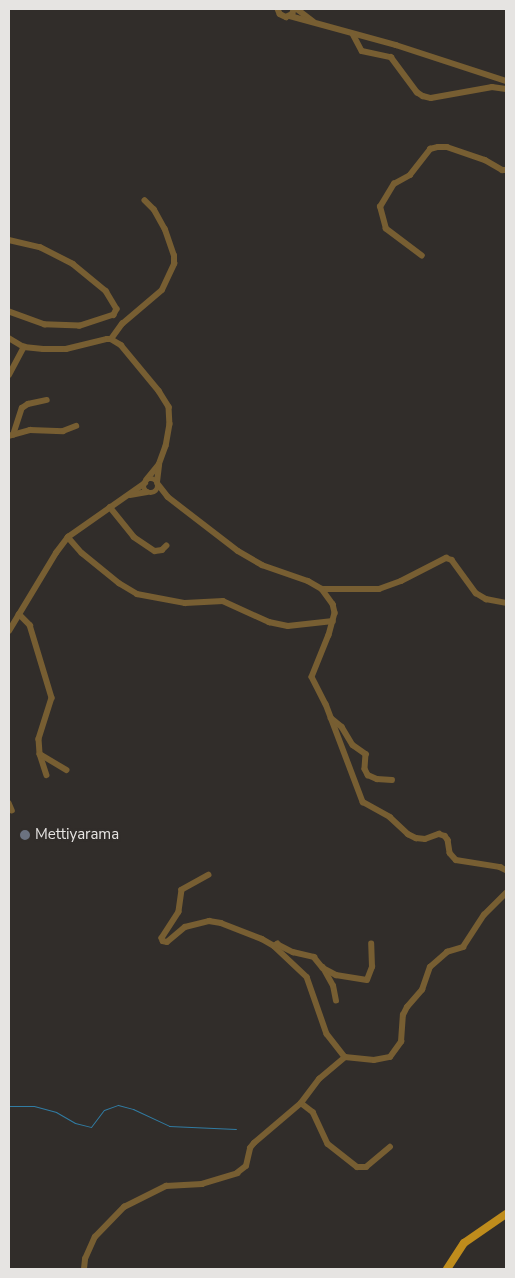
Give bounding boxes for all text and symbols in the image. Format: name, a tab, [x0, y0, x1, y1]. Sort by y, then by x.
place label: Mettiyarama	[35, 826, 119, 844]
marker: Mettiyarama	[19, 829, 31, 841]

